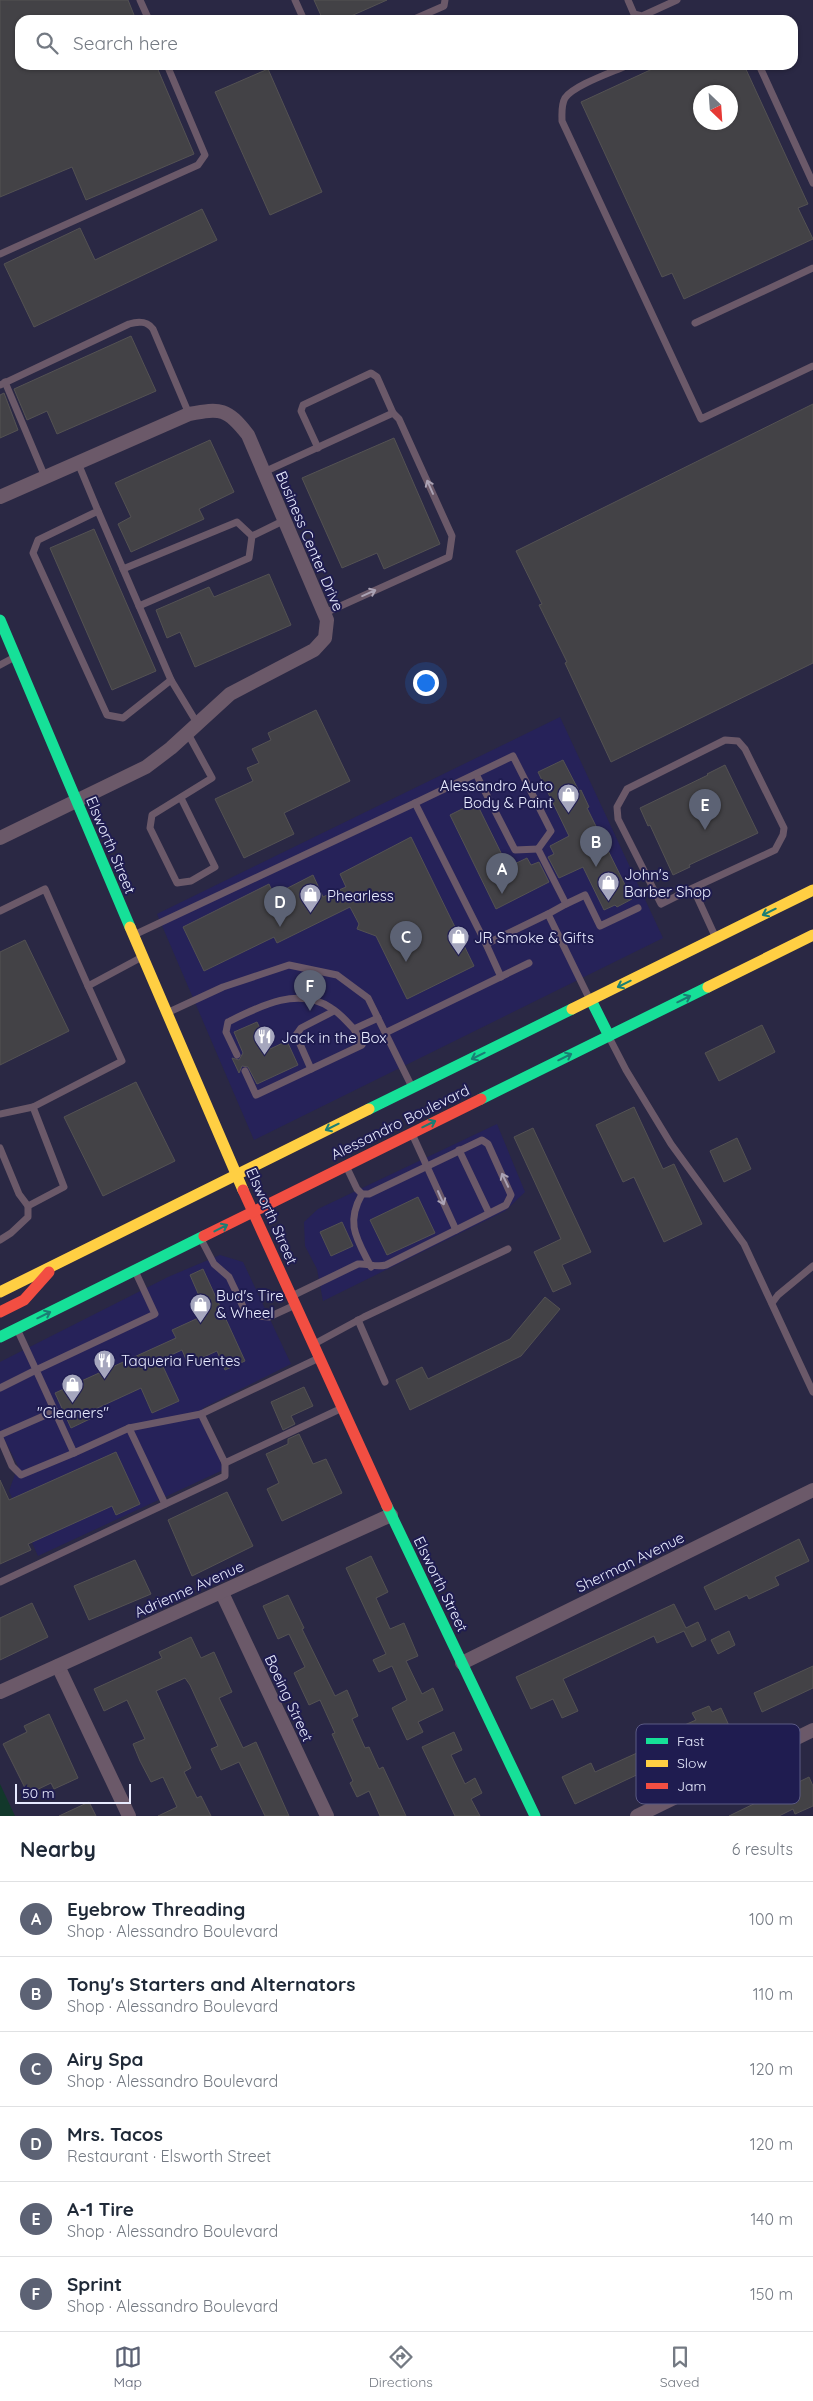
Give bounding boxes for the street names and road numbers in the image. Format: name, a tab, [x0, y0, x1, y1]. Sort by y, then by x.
street label: Business Center Drive	[272, 468, 348, 614]
street label: Elsworth Street	[82, 794, 140, 896]
street label: Alessandro Boulevard	[328, 1080, 472, 1164]
street label: Elsworth Street	[242, 1165, 302, 1267]
street label: Sherman Avenue	[573, 1528, 687, 1596]
street label: Elsworth Street	[410, 1533, 472, 1635]
street label: Adrienne Avenue	[131, 1556, 247, 1622]
street label: Boeing Street	[261, 1652, 317, 1744]

